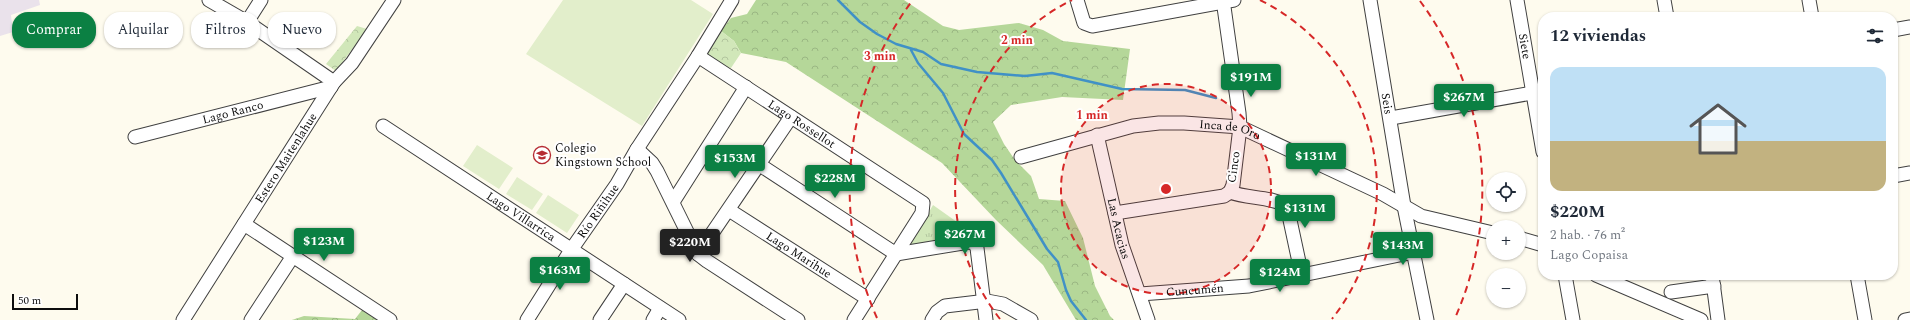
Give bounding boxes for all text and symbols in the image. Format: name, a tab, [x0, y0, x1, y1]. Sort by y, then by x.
chip: Comprar	[12, 12, 96, 48]
chip: Alquilar	[104, 12, 183, 48]
chip: Filtros	[191, 12, 260, 48]
chip: Nuevo	[268, 12, 336, 48]
text: 12 viviendas	[1550, 23, 1646, 49]
icon: filters	[1864, 25, 1886, 47]
text: 2 min	[1001, 31, 1034, 50]
street label: Siete	[1513, 32, 1537, 61]
text: 3 min	[864, 47, 897, 66]
pin: $191M	[1223, 64, 1279, 98]
text: $191M	[1230, 67, 1272, 87]
pin: $267M	[1436, 84, 1492, 118]
text: $267M	[1443, 87, 1485, 107]
street label: Seis	[1376, 91, 1398, 116]
icon: home	[1682, 93, 1754, 165]
street label: Lago Ranco	[200, 95, 265, 129]
street label: Lago Rossellot	[764, 95, 840, 153]
text: 1 min	[1076, 106, 1109, 125]
street label: Estero Maitenlahue	[250, 109, 322, 207]
street label: Inca de Oro	[1199, 115, 1264, 145]
place label: Colegio Kingstown School	[555, 139, 651, 172]
pin: $131M	[1288, 143, 1344, 177]
school or university icon: Colegio Kingstown School	[532, 145, 552, 165]
pin: $153M	[707, 145, 763, 179]
text: $131M	[1295, 146, 1337, 166]
text: $153M	[714, 148, 756, 168]
street label: Cinco	[1222, 150, 1246, 184]
pin: $228M	[807, 165, 863, 199]
text: $228M	[814, 168, 856, 188]
map controls	[1486, 172, 1526, 308]
button: locate	[1486, 172, 1526, 212]
street label: Río Riñihue	[572, 180, 624, 243]
centre of rings	[1159, 182, 1173, 196]
street label: Lago Villarrica	[482, 187, 560, 246]
pin: $131M	[1277, 195, 1333, 229]
street label: Las Acacias	[1102, 196, 1136, 262]
text: $131M	[1284, 198, 1326, 218]
text: $220M	[1550, 199, 1605, 225]
button: +	[1486, 220, 1526, 260]
pin: $267M	[937, 221, 993, 255]
text: $267M	[944, 224, 986, 244]
text: 2 hab. · 76 m²	[1550, 225, 1625, 245]
street label: Lago Marihue	[762, 227, 836, 283]
pin: $123M	[296, 228, 352, 262]
pin: $220M	[662, 229, 718, 263]
text: $123M	[303, 231, 345, 251]
text: $220M	[669, 232, 711, 252]
pin: $143M	[1375, 232, 1431, 266]
text: $143M	[1382, 235, 1424, 255]
text: Lago Copaisa	[1550, 245, 1628, 265]
pin: $163M	[532, 257, 588, 291]
pin: $124M	[1252, 259, 1308, 293]
text: $163M	[539, 260, 581, 280]
text: $124M	[1259, 262, 1301, 282]
button: −	[1486, 268, 1526, 308]
street label: Cuncumén	[1165, 278, 1225, 302]
scale bar	[12, 292, 78, 311]
text: 50 m	[18, 292, 41, 309]

